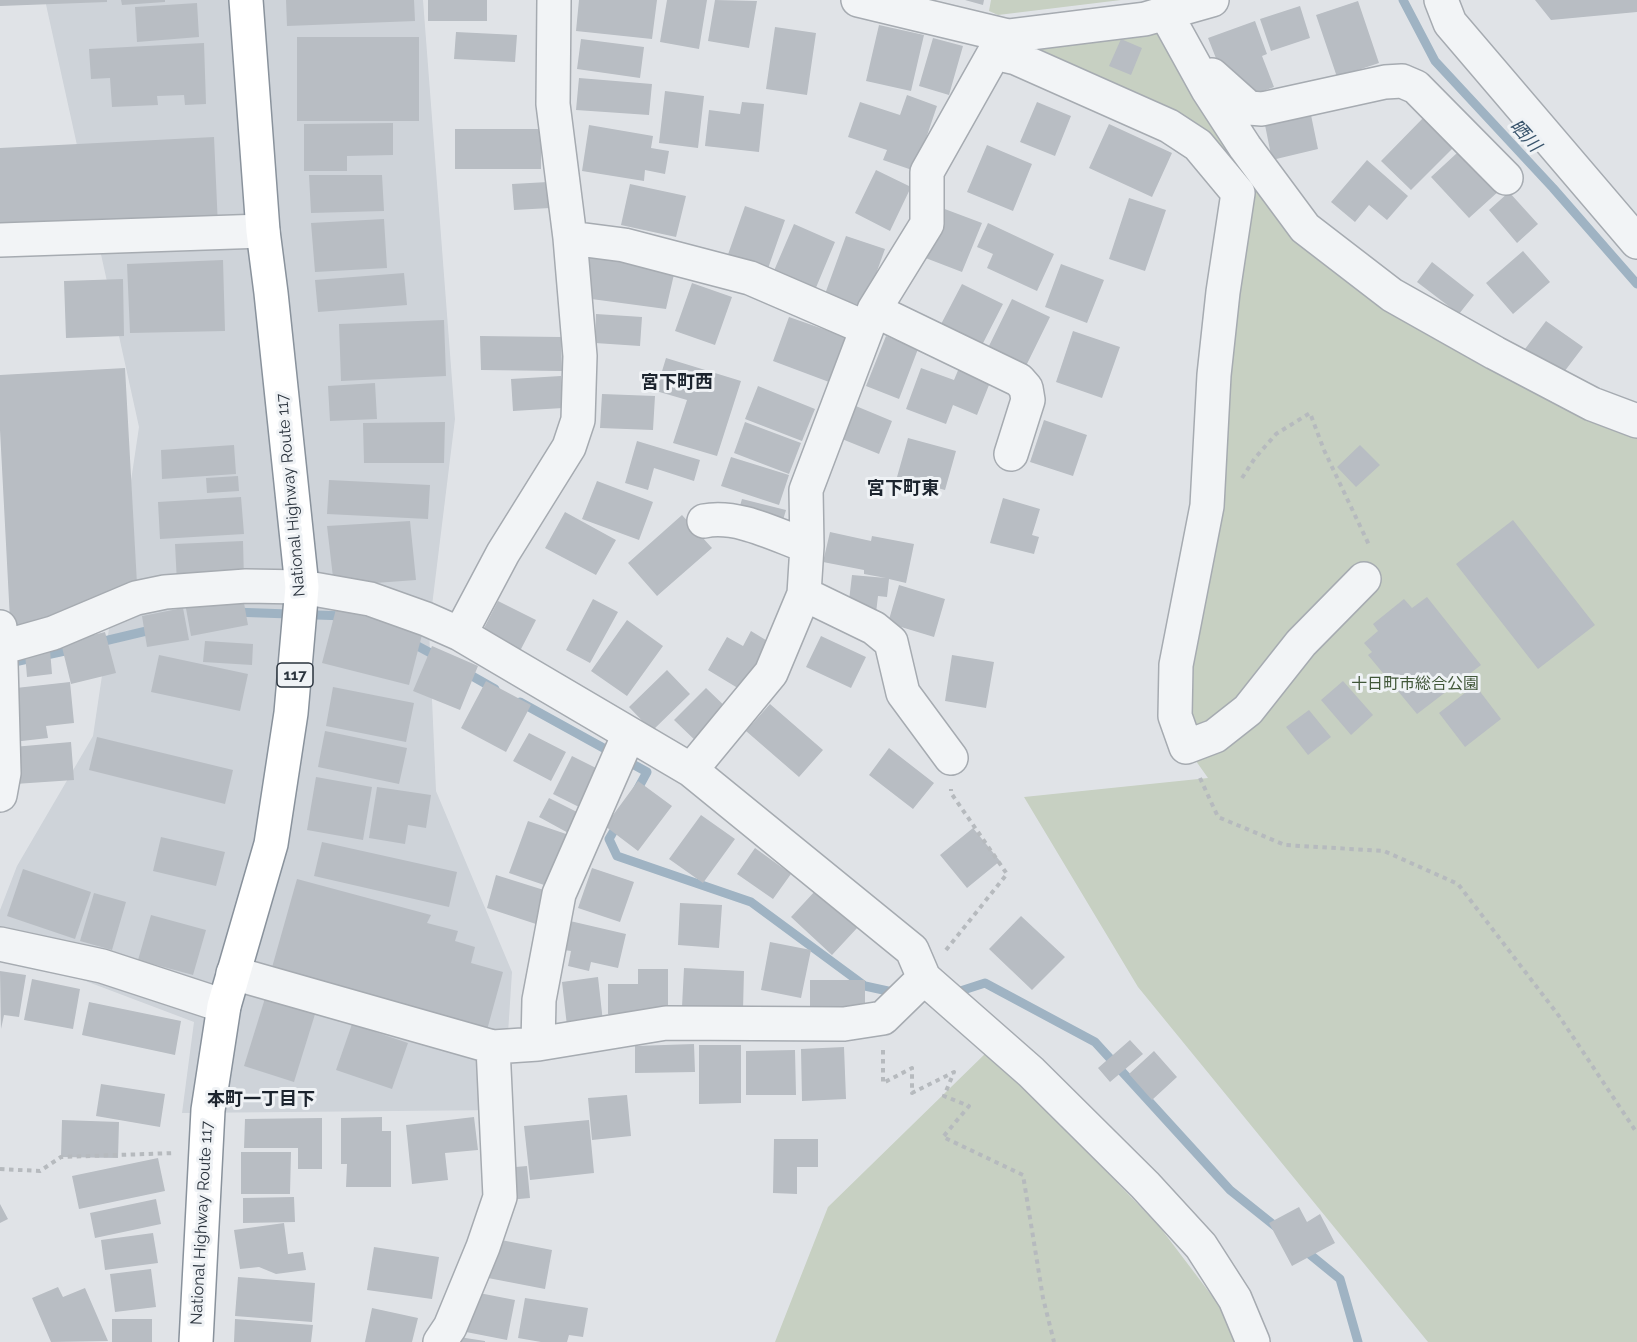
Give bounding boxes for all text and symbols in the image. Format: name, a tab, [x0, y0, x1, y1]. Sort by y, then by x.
water label: 晒川	[1505, 115, 1545, 157]
district label: 宮下町西	[641, 372, 713, 394]
street label: National Highway Route 117	[273, 392, 309, 598]
district label: 宮下町東	[867, 478, 939, 500]
road number: 117	[277, 663, 313, 687]
park label: 十日町市総合公園	[1351, 674, 1479, 694]
district label: 本町一丁目下	[207, 1089, 315, 1111]
street label: National Highway Route 117	[187, 1121, 217, 1325]

